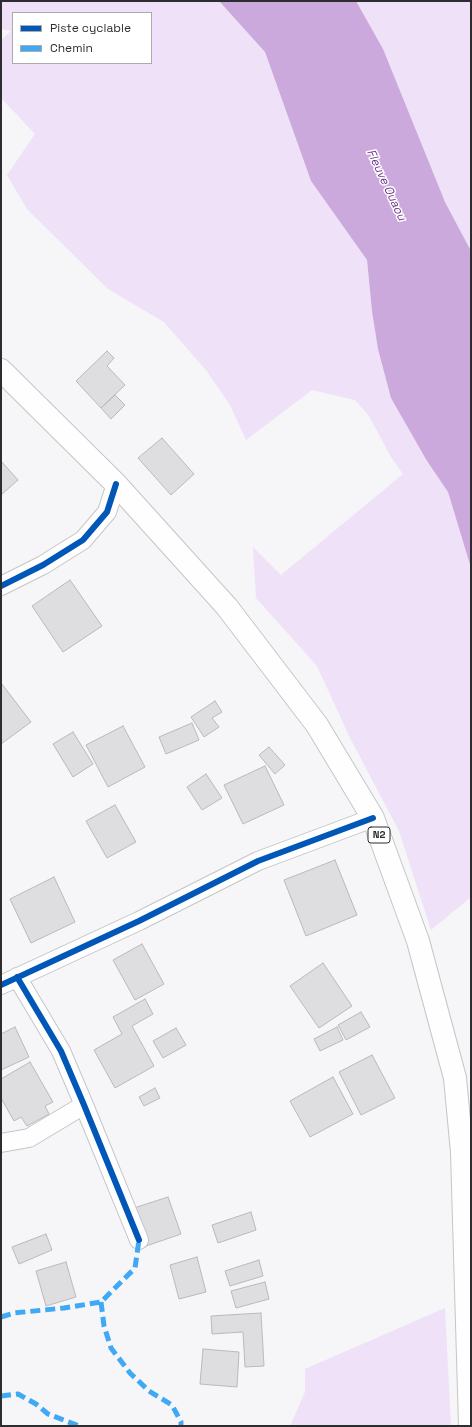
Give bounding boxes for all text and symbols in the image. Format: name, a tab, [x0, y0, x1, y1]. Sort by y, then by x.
legend	[12, 12, 152, 64]
text: Piste cyclable	[50, 20, 131, 36]
text: Chemin	[50, 40, 93, 56]
water label: Fleuve Ouaou	[363, 147, 409, 223]
road number: N2	[368, 827, 390, 843]

